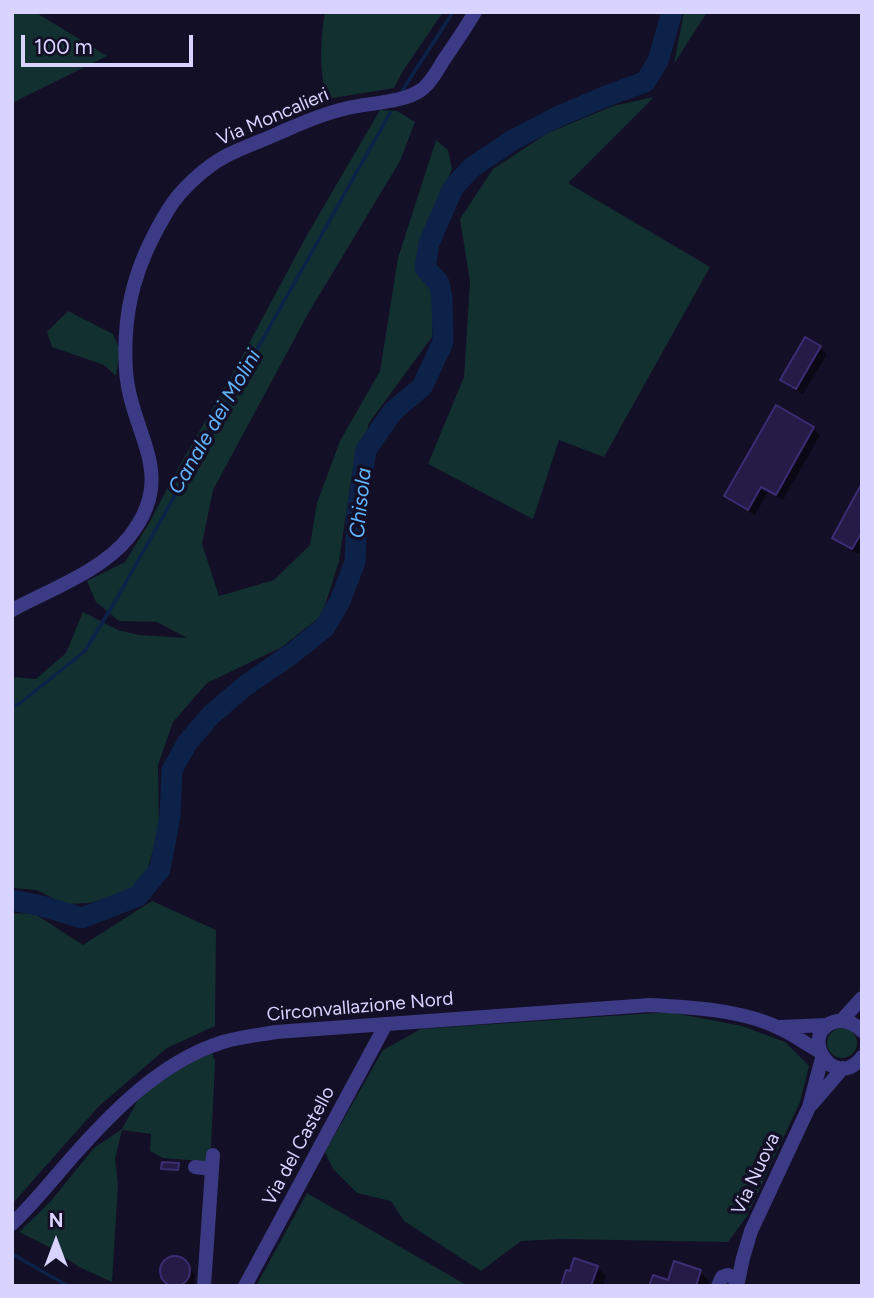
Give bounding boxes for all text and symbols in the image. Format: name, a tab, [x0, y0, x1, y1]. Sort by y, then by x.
scale bar	[24, 21, 196, 65]
text: 100 m	[34, 34, 93, 59]
street label: Via Moncalieri	[214, 83, 332, 151]
water label: Canale dei Molini	[163, 345, 267, 499]
water label: Chisola	[345, 466, 377, 540]
street label: Circonvallazione Nord	[266, 987, 454, 1027]
street label: Via del Castello	[258, 1083, 340, 1209]
street label: Via Nuova	[727, 1130, 785, 1218]
north arrow	[21, 1207, 91, 1277]
text: N	[49, 1209, 63, 1232]

